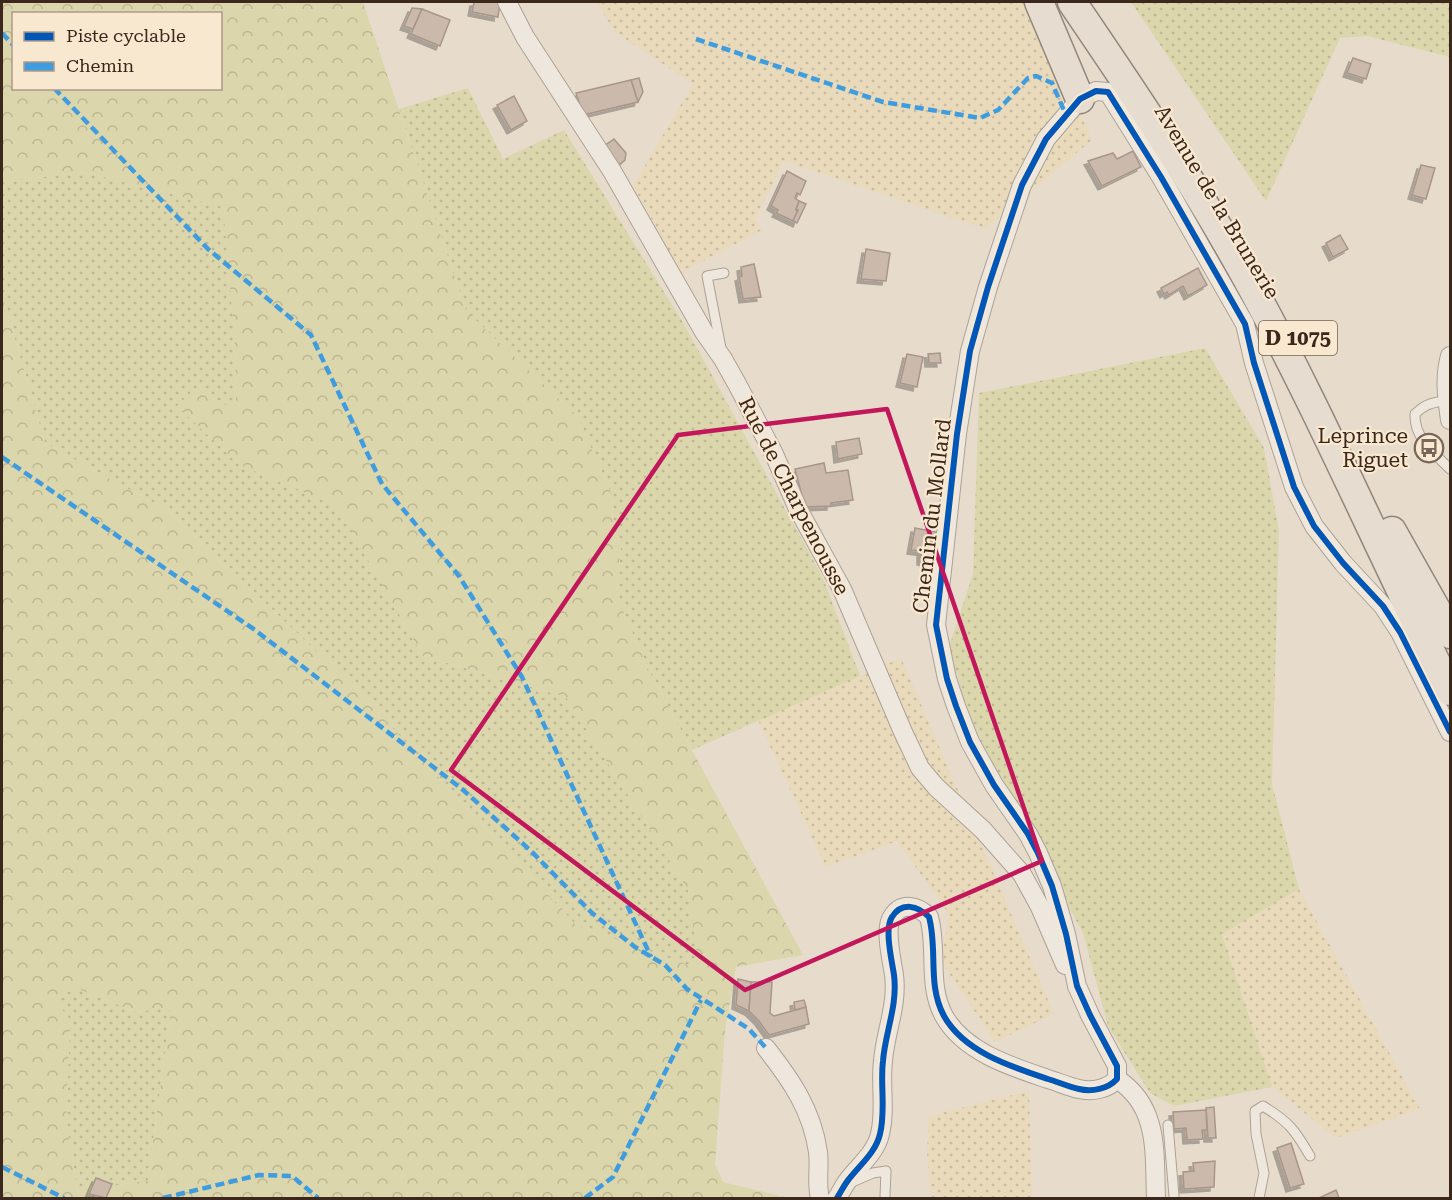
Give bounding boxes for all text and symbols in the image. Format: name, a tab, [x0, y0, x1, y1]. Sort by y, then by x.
legend	[12, 12, 222, 90]
text: Piste cyclable	[66, 25, 186, 46]
text: Chemin	[66, 55, 135, 76]
street label: Avenue de la Brunerie	[1150, 101, 1284, 303]
road number: D 1075	[1259, 321, 1337, 355]
street label: Rue de Charpenousse	[734, 393, 854, 599]
street label: Chemin du Mollard	[908, 417, 956, 615]
place label: Leprince Riguet	[1317, 424, 1408, 472]
bus stop icon: Leprince Riguet	[1413, 432, 1445, 464]

